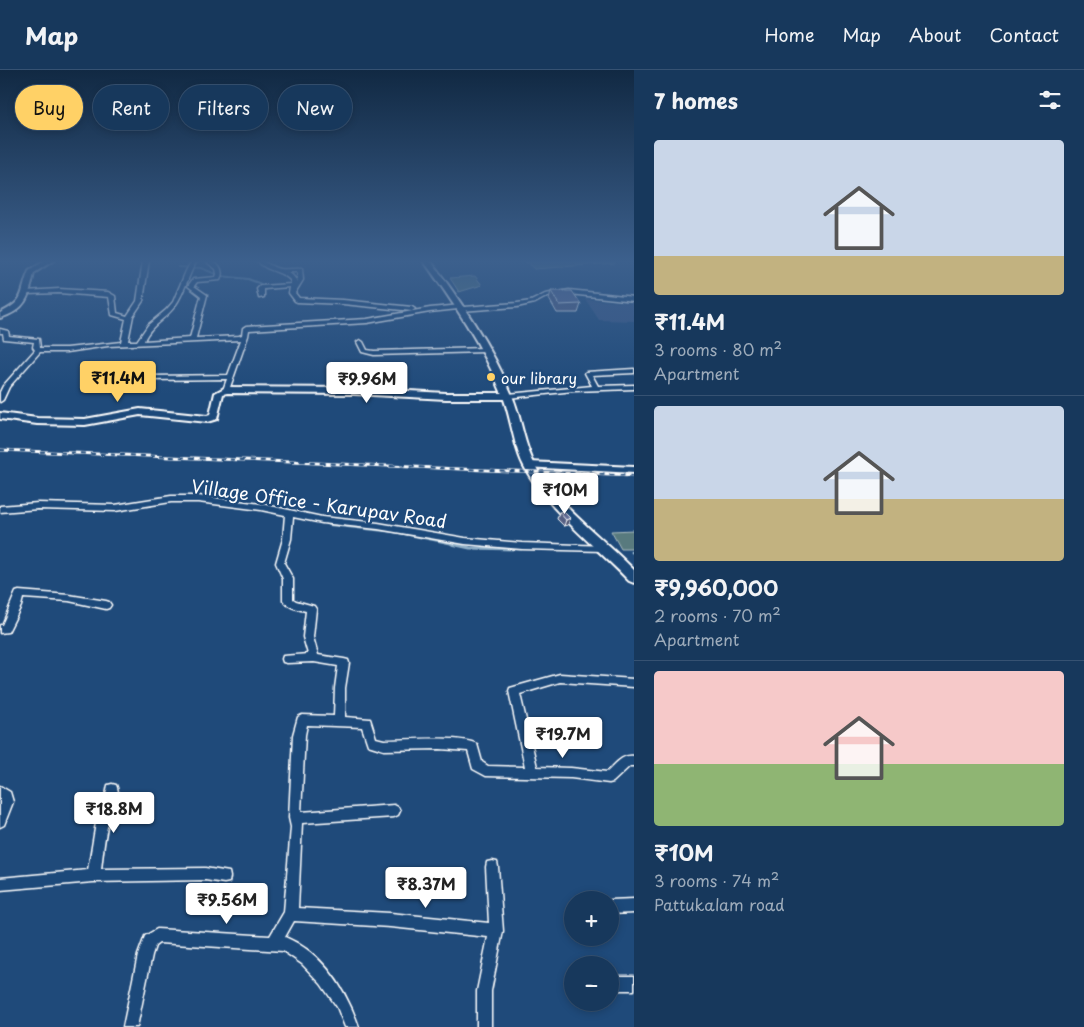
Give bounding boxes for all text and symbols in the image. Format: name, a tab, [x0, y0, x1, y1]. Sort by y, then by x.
text: Map	[25, 17, 78, 53]
text: Home	[764, 21, 814, 48]
text: Map	[842, 21, 881, 48]
text: About	[909, 21, 961, 48]
text: Contact	[989, 21, 1059, 48]
text: 7 homes	[654, 84, 738, 116]
chip: Buy	[15, 85, 83, 130]
chip: Rent	[93, 85, 169, 130]
chip: Filters	[179, 85, 268, 130]
chip: New	[278, 85, 352, 130]
icon: filters	[1036, 86, 1064, 114]
icon: home	[814, 173, 904, 263]
text: ₹11.4M	[654, 305, 725, 337]
text: 3 rooms · 80 m²	[654, 337, 782, 361]
pin: ₹11.4M	[77, 360, 159, 403]
text: Apartment	[654, 361, 739, 385]
pin: ₹9.96M	[326, 362, 408, 404]
text: ₹11.4M	[91, 365, 145, 389]
text: ₹9.96M	[337, 366, 397, 390]
place label: our library	[501, 366, 577, 389]
marker: our library	[485, 371, 497, 383]
icon: home	[814, 438, 904, 528]
street label: Village Office - Karupav Road	[190, 472, 448, 534]
pin: ₹10M	[535, 472, 595, 515]
text: ₹10M	[542, 477, 588, 501]
text: ₹9,960,000	[654, 571, 778, 603]
text: 2 rooms · 70 m²	[654, 603, 781, 627]
text: Apartment	[654, 627, 739, 651]
icon: home	[814, 703, 904, 793]
pin: ₹19.7M	[522, 716, 604, 759]
text: ₹19.7M	[535, 721, 591, 745]
pin: ₹18.8M	[73, 792, 155, 834]
text: ₹18.8M	[85, 796, 143, 820]
text: ₹10M	[654, 836, 714, 868]
pin: ₹8.37M	[385, 866, 467, 909]
text: 3 rooms · 74 m²	[654, 868, 779, 892]
text: ₹8.37M	[396, 871, 456, 895]
pin: ₹9.56M	[186, 882, 268, 925]
text: ₹9.56M	[197, 887, 257, 911]
map controls	[564, 891, 619, 1011]
button: +	[564, 891, 619, 946]
text: Pattukalam road	[654, 892, 785, 916]
button: −	[564, 956, 619, 1011]

